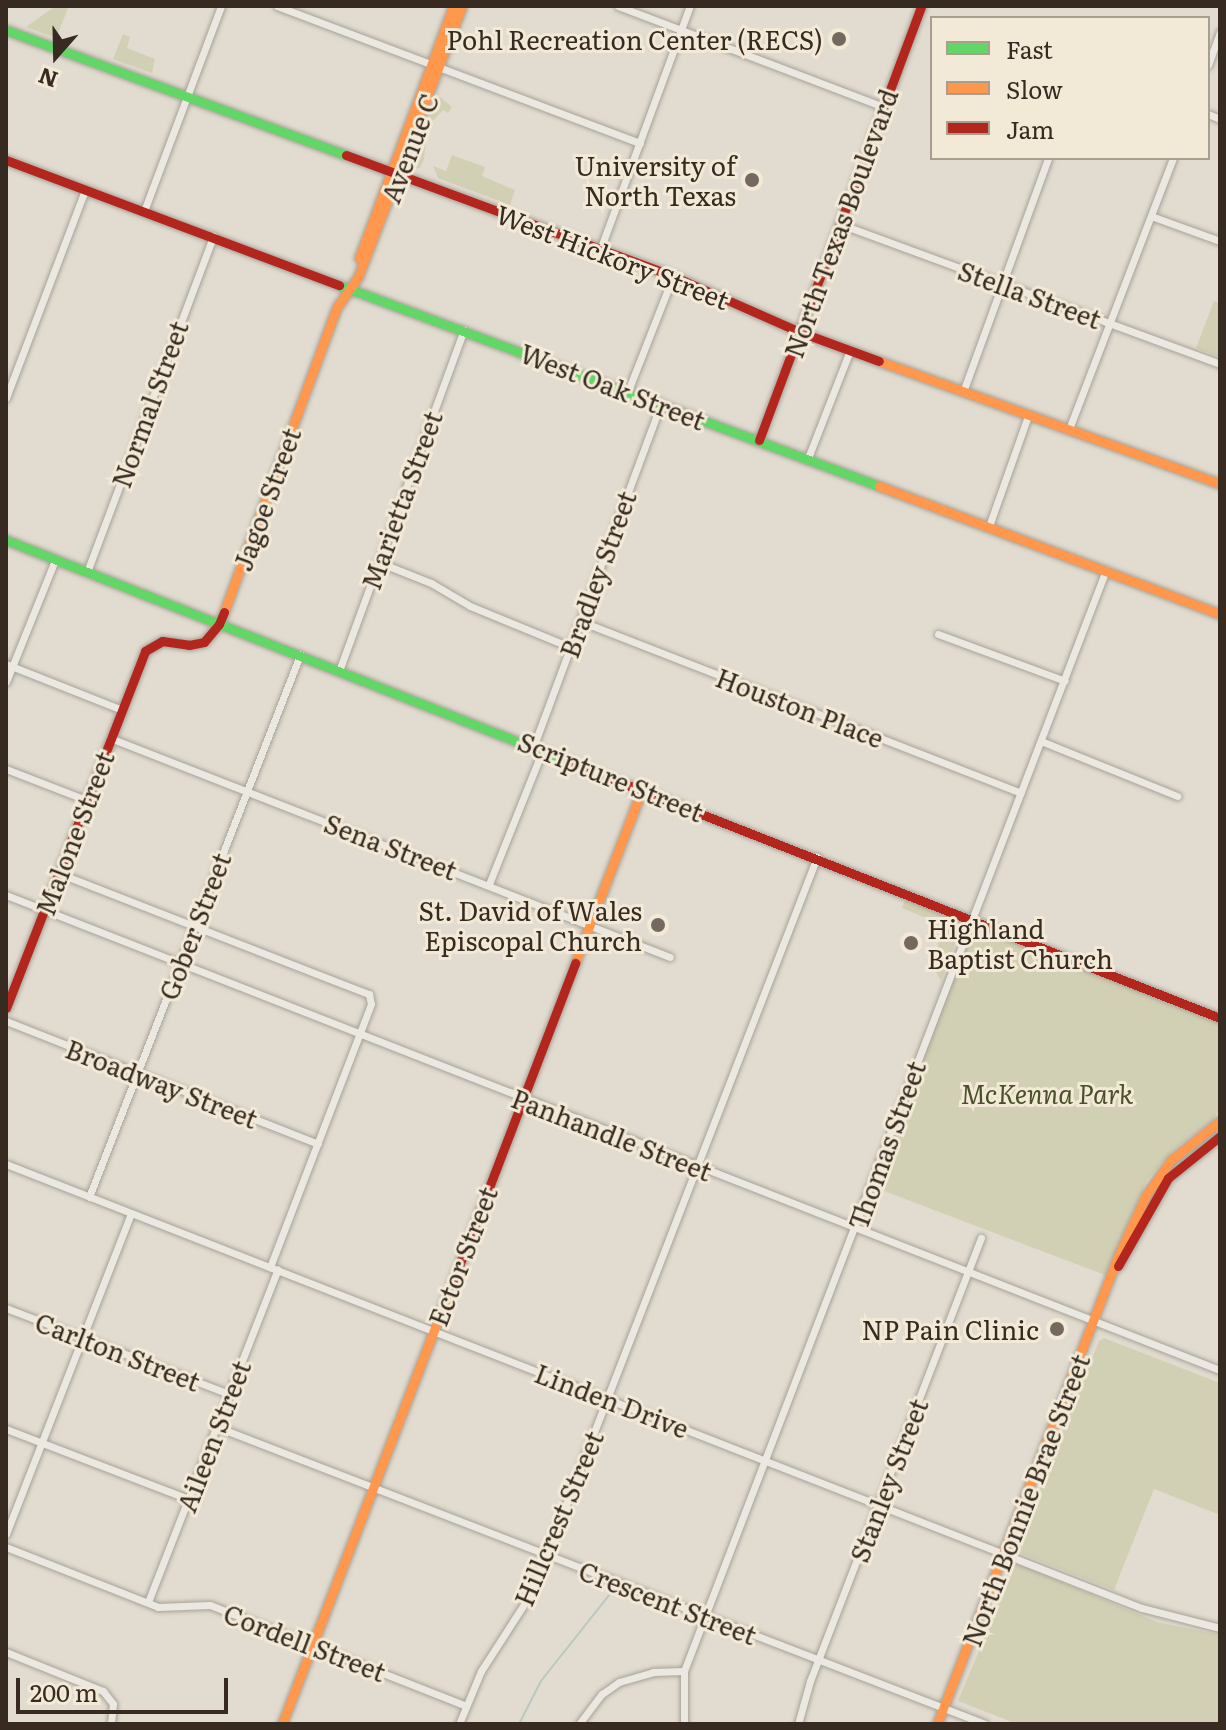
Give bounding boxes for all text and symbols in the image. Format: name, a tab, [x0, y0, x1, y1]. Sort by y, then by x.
north arrow	[16, 16, 96, 96]
legend	[930, 16, 1210, 160]
place label: Pohl Recreation Center (RECS)	[446, 23, 823, 55]
marker: Pohl Recreation Center (RECS)	[830, 30, 848, 48]
text: Fast	[1006, 31, 1053, 66]
text: N	[33, 60, 62, 98]
text: Slow	[1006, 71, 1063, 106]
street label: North Texas Boulevard	[777, 84, 903, 362]
street label: Avenue C	[374, 89, 444, 207]
text: Jam	[1006, 111, 1054, 146]
place label: University of North Texas	[575, 149, 736, 210]
marker: University of North Texas	[743, 171, 761, 189]
street label: West Hickory Street	[492, 197, 734, 315]
street label: Stella Street	[954, 254, 1106, 334]
street label: Normal Street	[104, 316, 194, 492]
street label: West Oak Street	[516, 336, 710, 436]
street label: Marietta Street	[354, 406, 448, 594]
street label: Jagoe Street	[226, 423, 306, 575]
street label: Bradley Street	[552, 486, 642, 662]
street label: Houston Place	[712, 661, 888, 753]
street label: Scripture Street	[514, 725, 708, 827]
street label: Malone Street	[28, 747, 120, 919]
street label: Sena Street	[320, 806, 462, 886]
street label: Gober Street	[152, 848, 236, 1004]
place label: St. David of Wales Episcopal Church	[419, 894, 642, 956]
place label: Highland Baptist Church	[927, 912, 1113, 974]
marker: St. David of Wales Episcopal Church	[649, 916, 667, 934]
marker: Highland Baptist Church	[902, 934, 920, 952]
street label: Broadway Street	[62, 1032, 262, 1134]
street label: Thomas Street	[841, 1056, 931, 1234]
park label: McKenna Park	[961, 1077, 1133, 1109]
street label: Panhandle Street	[507, 1081, 717, 1187]
street label: Ector Street	[421, 1182, 503, 1330]
street label: Carlton Street	[31, 1305, 205, 1397]
place label: NP Pain Clinic	[862, 1313, 1039, 1345]
marker: NP Pain Clinic	[1046, 1318, 1068, 1340]
street label: North Bonnie Brae Street	[955, 1349, 1095, 1651]
street label: Aileen Street	[170, 1356, 256, 1516]
street label: Linden Drive	[531, 1356, 693, 1444]
street label: Stanley Street	[843, 1394, 933, 1566]
street label: Hillcrest Street	[507, 1426, 609, 1610]
street label: Crescent Street	[575, 1554, 761, 1650]
street label: Cordell Street	[220, 1597, 390, 1687]
scale bar	[20, 1662, 232, 1712]
text: 200 m	[30, 1674, 98, 1709]

